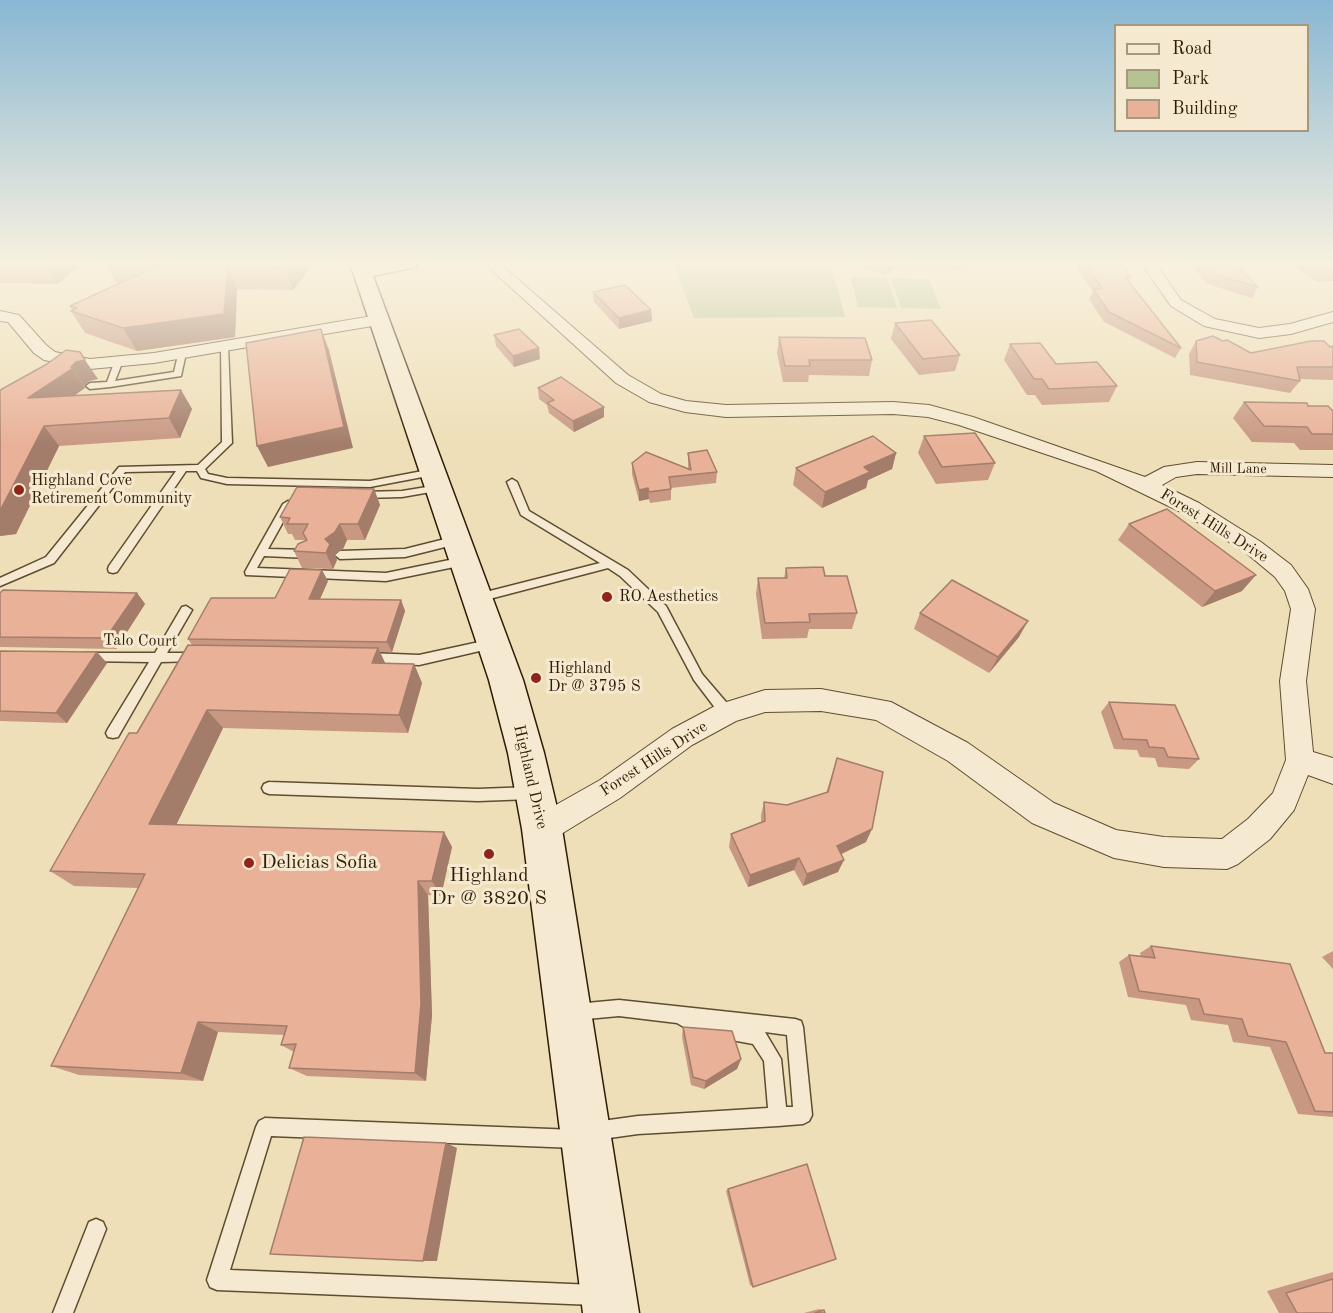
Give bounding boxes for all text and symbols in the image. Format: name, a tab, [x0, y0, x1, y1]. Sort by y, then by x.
legend	[1114, 24, 1309, 132]
text: Road	[1172, 40, 1212, 58]
text: Park	[1172, 70, 1209, 88]
text: Building	[1172, 100, 1237, 118]
street label: Mill Lane	[1209, 460, 1267, 478]
place label: Highland Cove Retirement Community	[31, 471, 192, 509]
marker: Highland Cove Retirement Community	[12, 483, 26, 497]
street label: Forest Hills Drive	[1156, 485, 1272, 567]
place label: RO Aesthetics	[619, 587, 718, 607]
marker: RO Aesthetics	[600, 590, 614, 604]
street label: Talo Court	[103, 631, 177, 651]
place label: Highland Dr @ 3795 S	[548, 659, 641, 697]
marker: Highland Dr @ 3795 S	[529, 671, 543, 685]
street label: Forest Hills Drive	[597, 717, 711, 801]
street label: Highland Drive	[509, 723, 551, 831]
marker: Highland Dr @ 3820 S	[482, 847, 496, 861]
place label: Delicias Sofia	[261, 851, 378, 875]
marker: Delicias Sofia	[242, 856, 256, 870]
place label: Highland Dr @ 3820 S	[431, 864, 547, 911]

